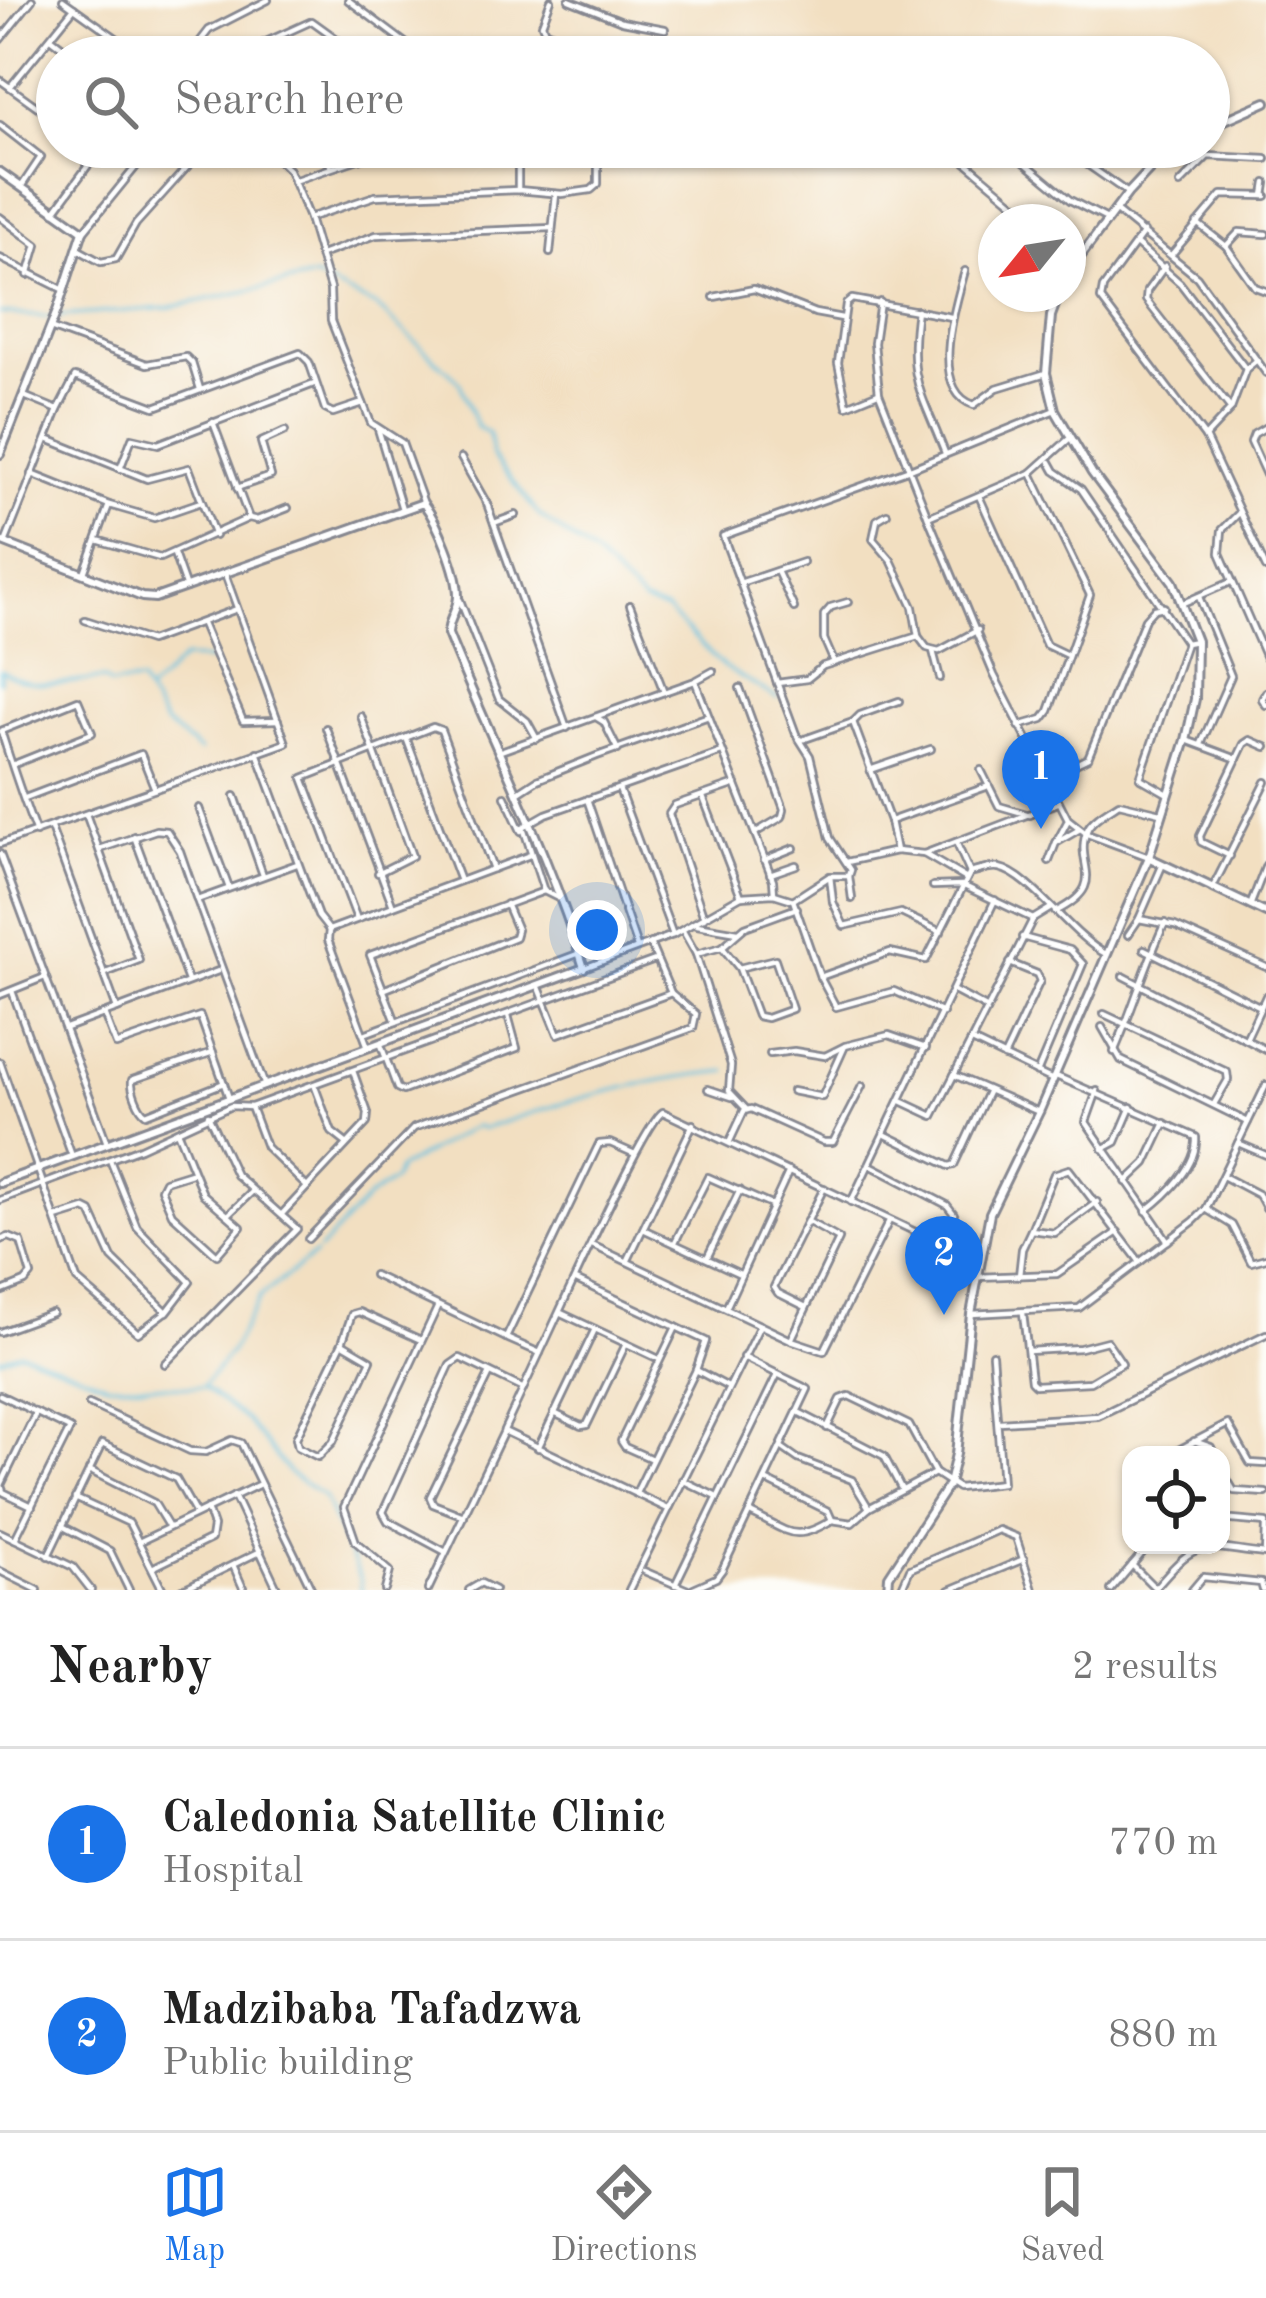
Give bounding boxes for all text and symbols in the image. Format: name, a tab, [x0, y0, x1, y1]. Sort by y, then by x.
search box	[36, 36, 1230, 168]
icon: search	[78, 69, 144, 135]
text: Search here	[174, 79, 404, 124]
north arrow	[978, 204, 1086, 312]
pin: 1	[1002, 730, 1080, 829]
your location	[567, 900, 627, 960]
pin: 2	[905, 1216, 983, 1315]
map controls	[1122, 1446, 1230, 1554]
button: locate	[1122, 1446, 1230, 1554]
text: Nearby	[48, 1643, 213, 1694]
text: 2 results	[1072, 1648, 1218, 1687]
text: Caledonia Satellite Clinic	[162, 1797, 666, 1842]
text: 1	[76, 1824, 98, 1863]
text: 770 m	[1108, 1824, 1218, 1863]
text: Hospital	[162, 1852, 303, 1891]
text: Madzibaba Tafadzwa	[162, 1989, 581, 2034]
text: 2	[76, 2016, 98, 2055]
text: 880 m	[1108, 2016, 1218, 2055]
text: Public building	[162, 2044, 413, 2083]
tab: Map	[162, 2159, 228, 2272]
tab: Directions	[551, 2159, 697, 2272]
tab: Saved	[1020, 2159, 1104, 2272]

